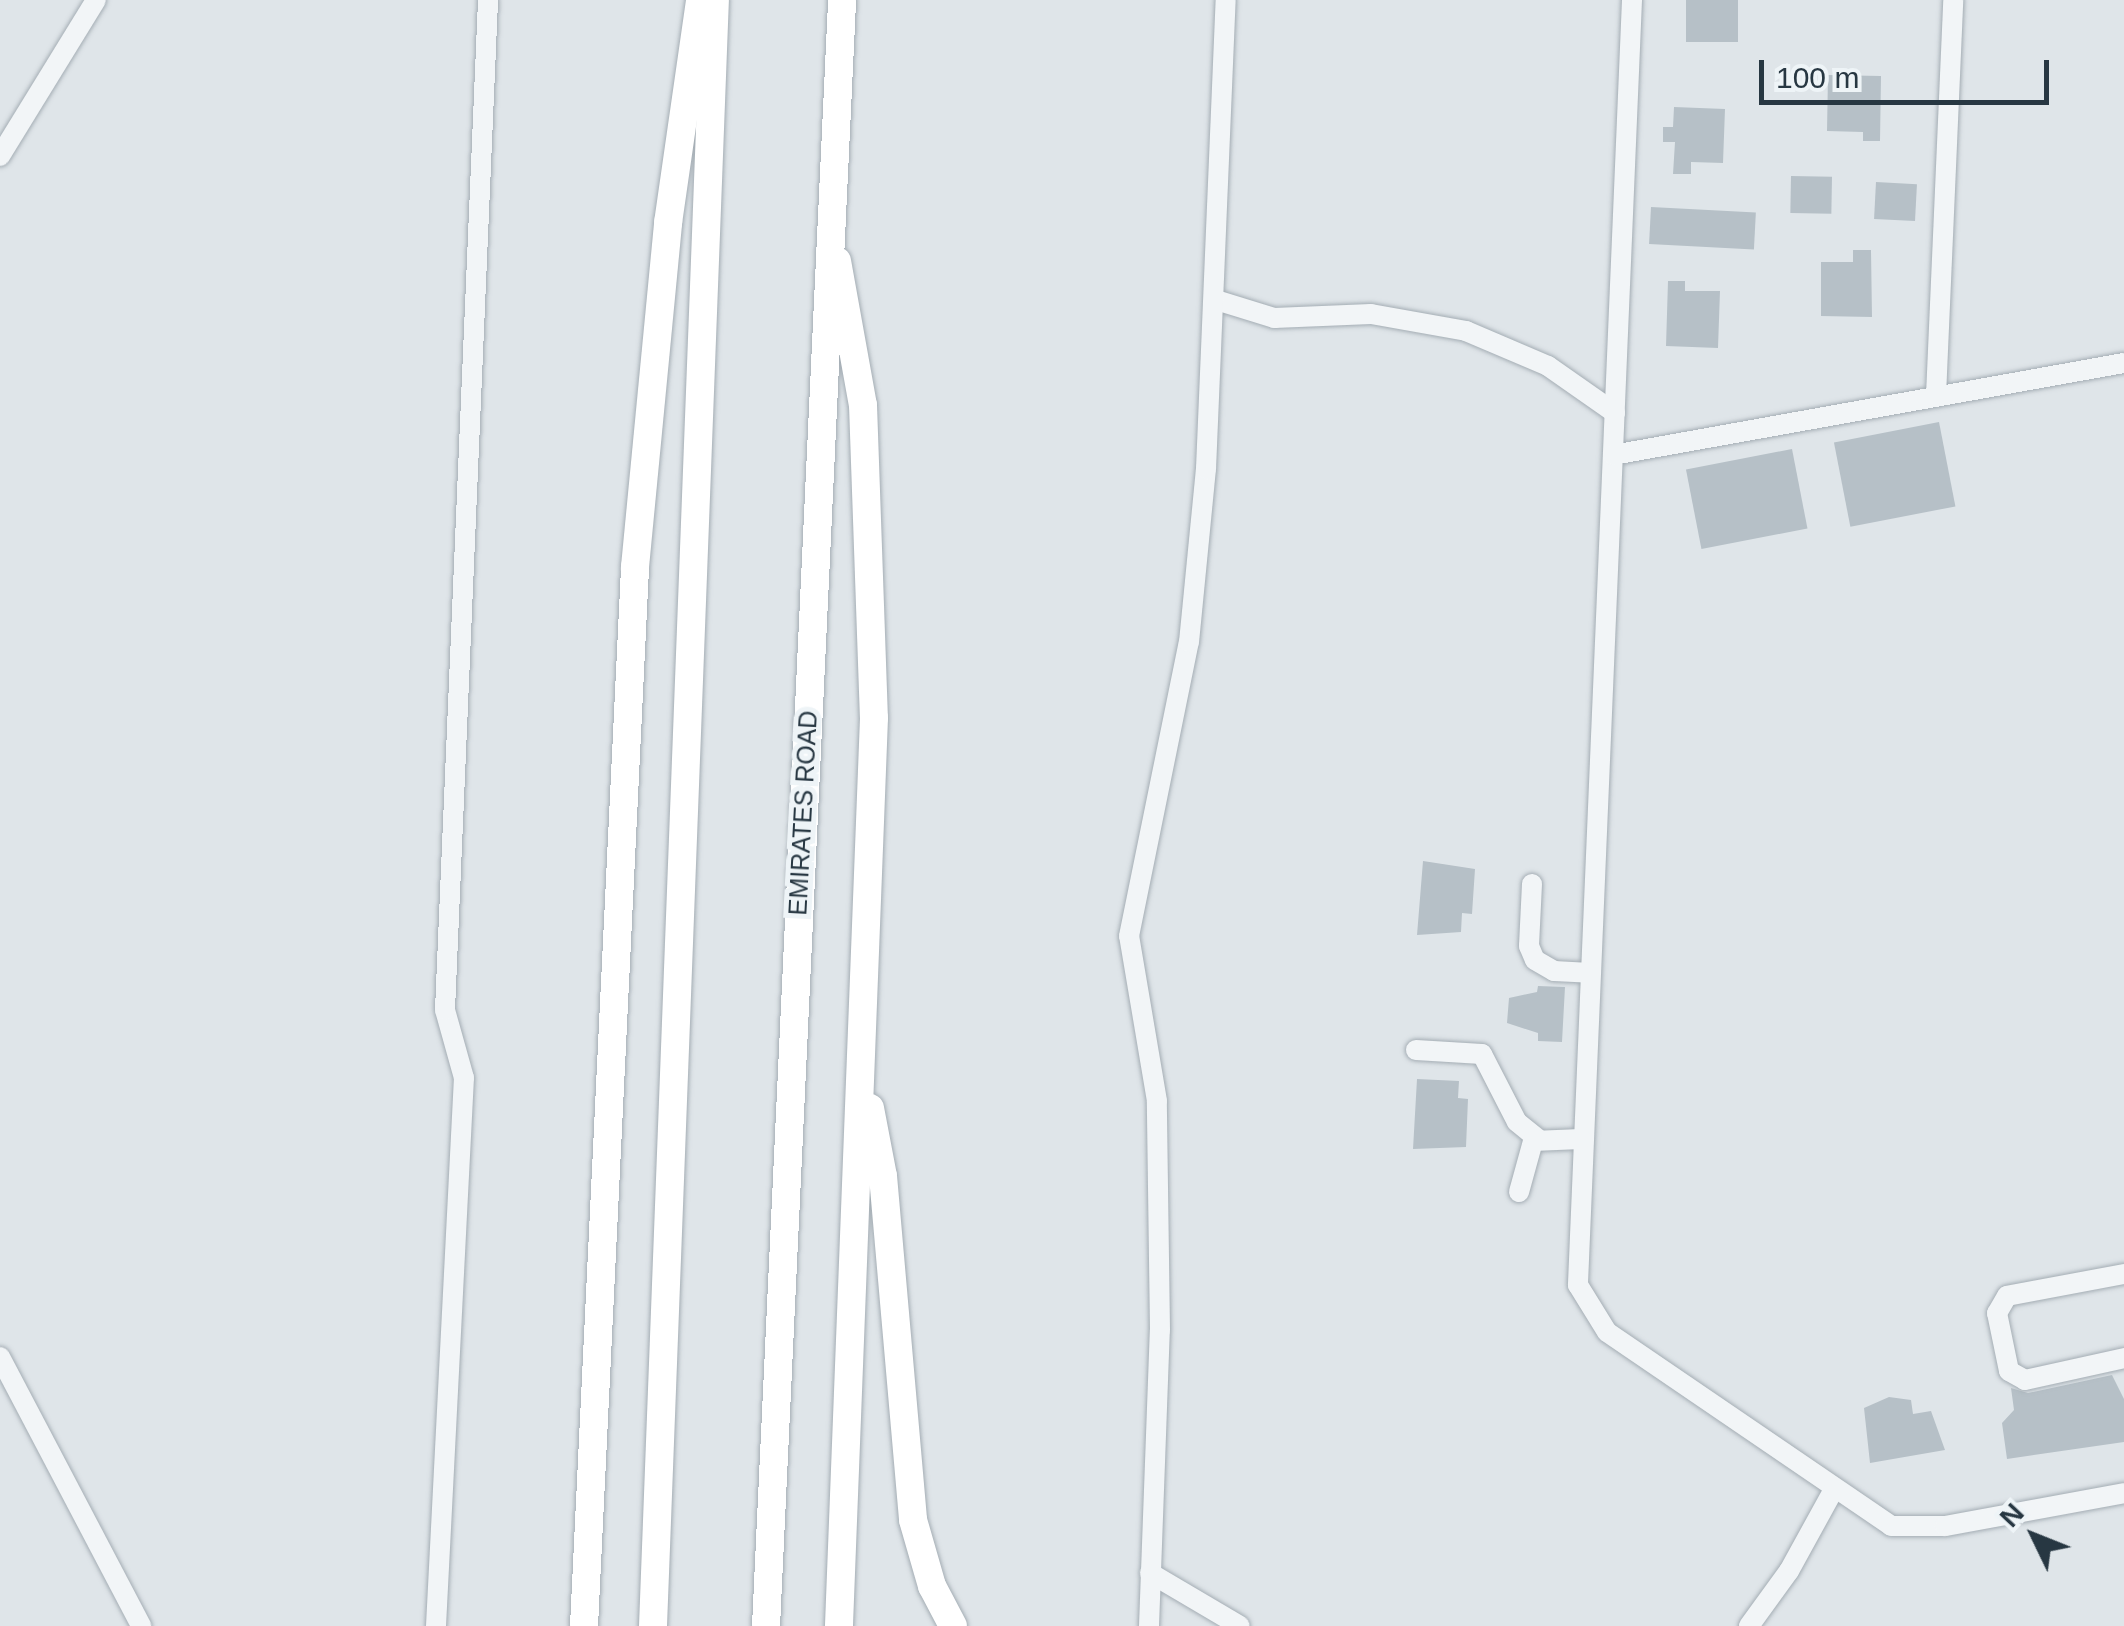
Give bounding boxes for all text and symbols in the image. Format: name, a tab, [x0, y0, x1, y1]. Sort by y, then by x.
scale bar	[1764, 40, 2054, 102]
text: 100 m	[1776, 61, 1859, 94]
street label: EMIRATES ROAD	[783, 710, 823, 916]
north arrow	[1984, 1486, 2084, 1586]
text: N	[1993, 1497, 2030, 1533]

